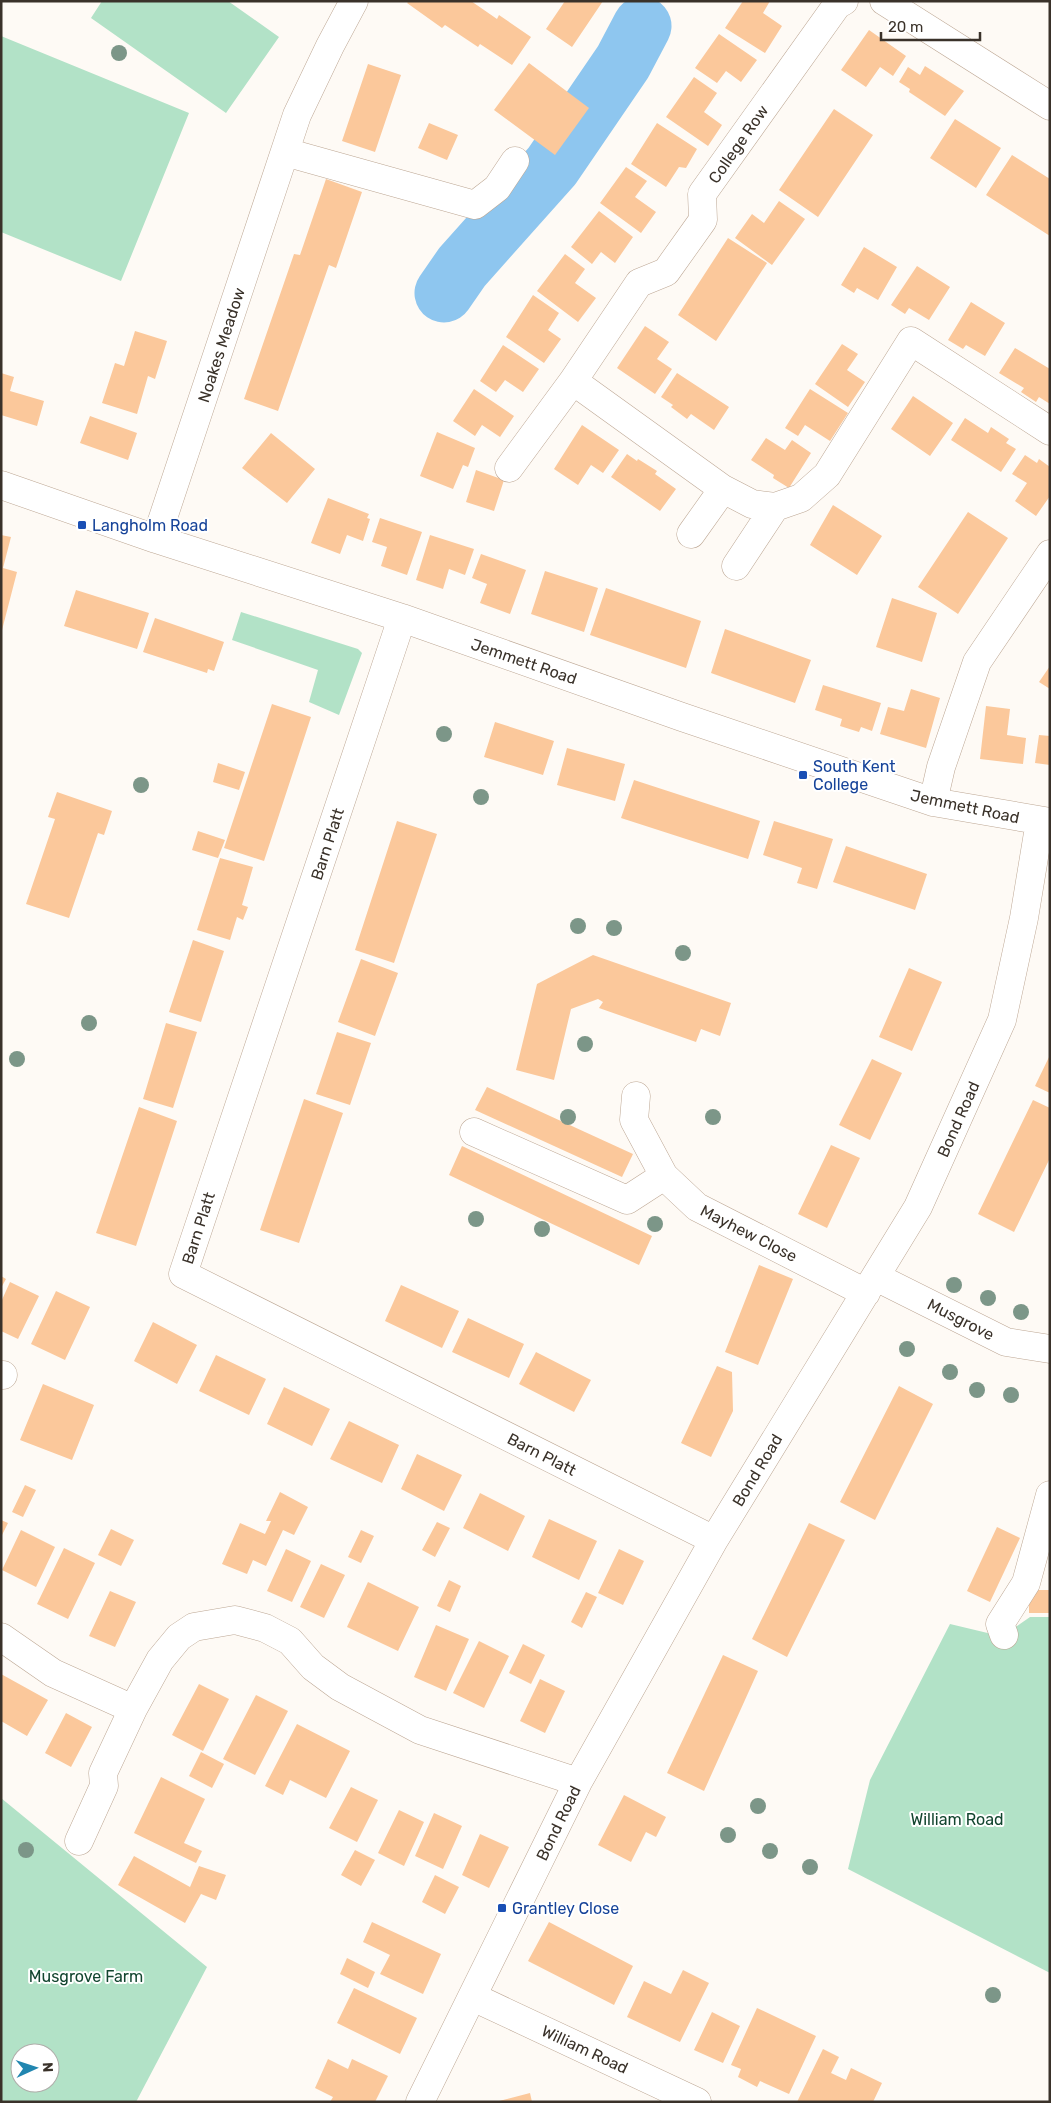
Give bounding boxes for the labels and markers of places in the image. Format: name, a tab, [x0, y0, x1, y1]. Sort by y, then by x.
place label: Langholm Road	[92, 516, 208, 535]
marker: Langholm Road	[76, 519, 88, 531]
place label: South Kent College	[813, 757, 896, 794]
marker: South Kent College	[797, 769, 809, 781]
place label: Grantley Close	[512, 1899, 619, 1918]
marker: Grantley Close	[496, 1902, 508, 1914]

